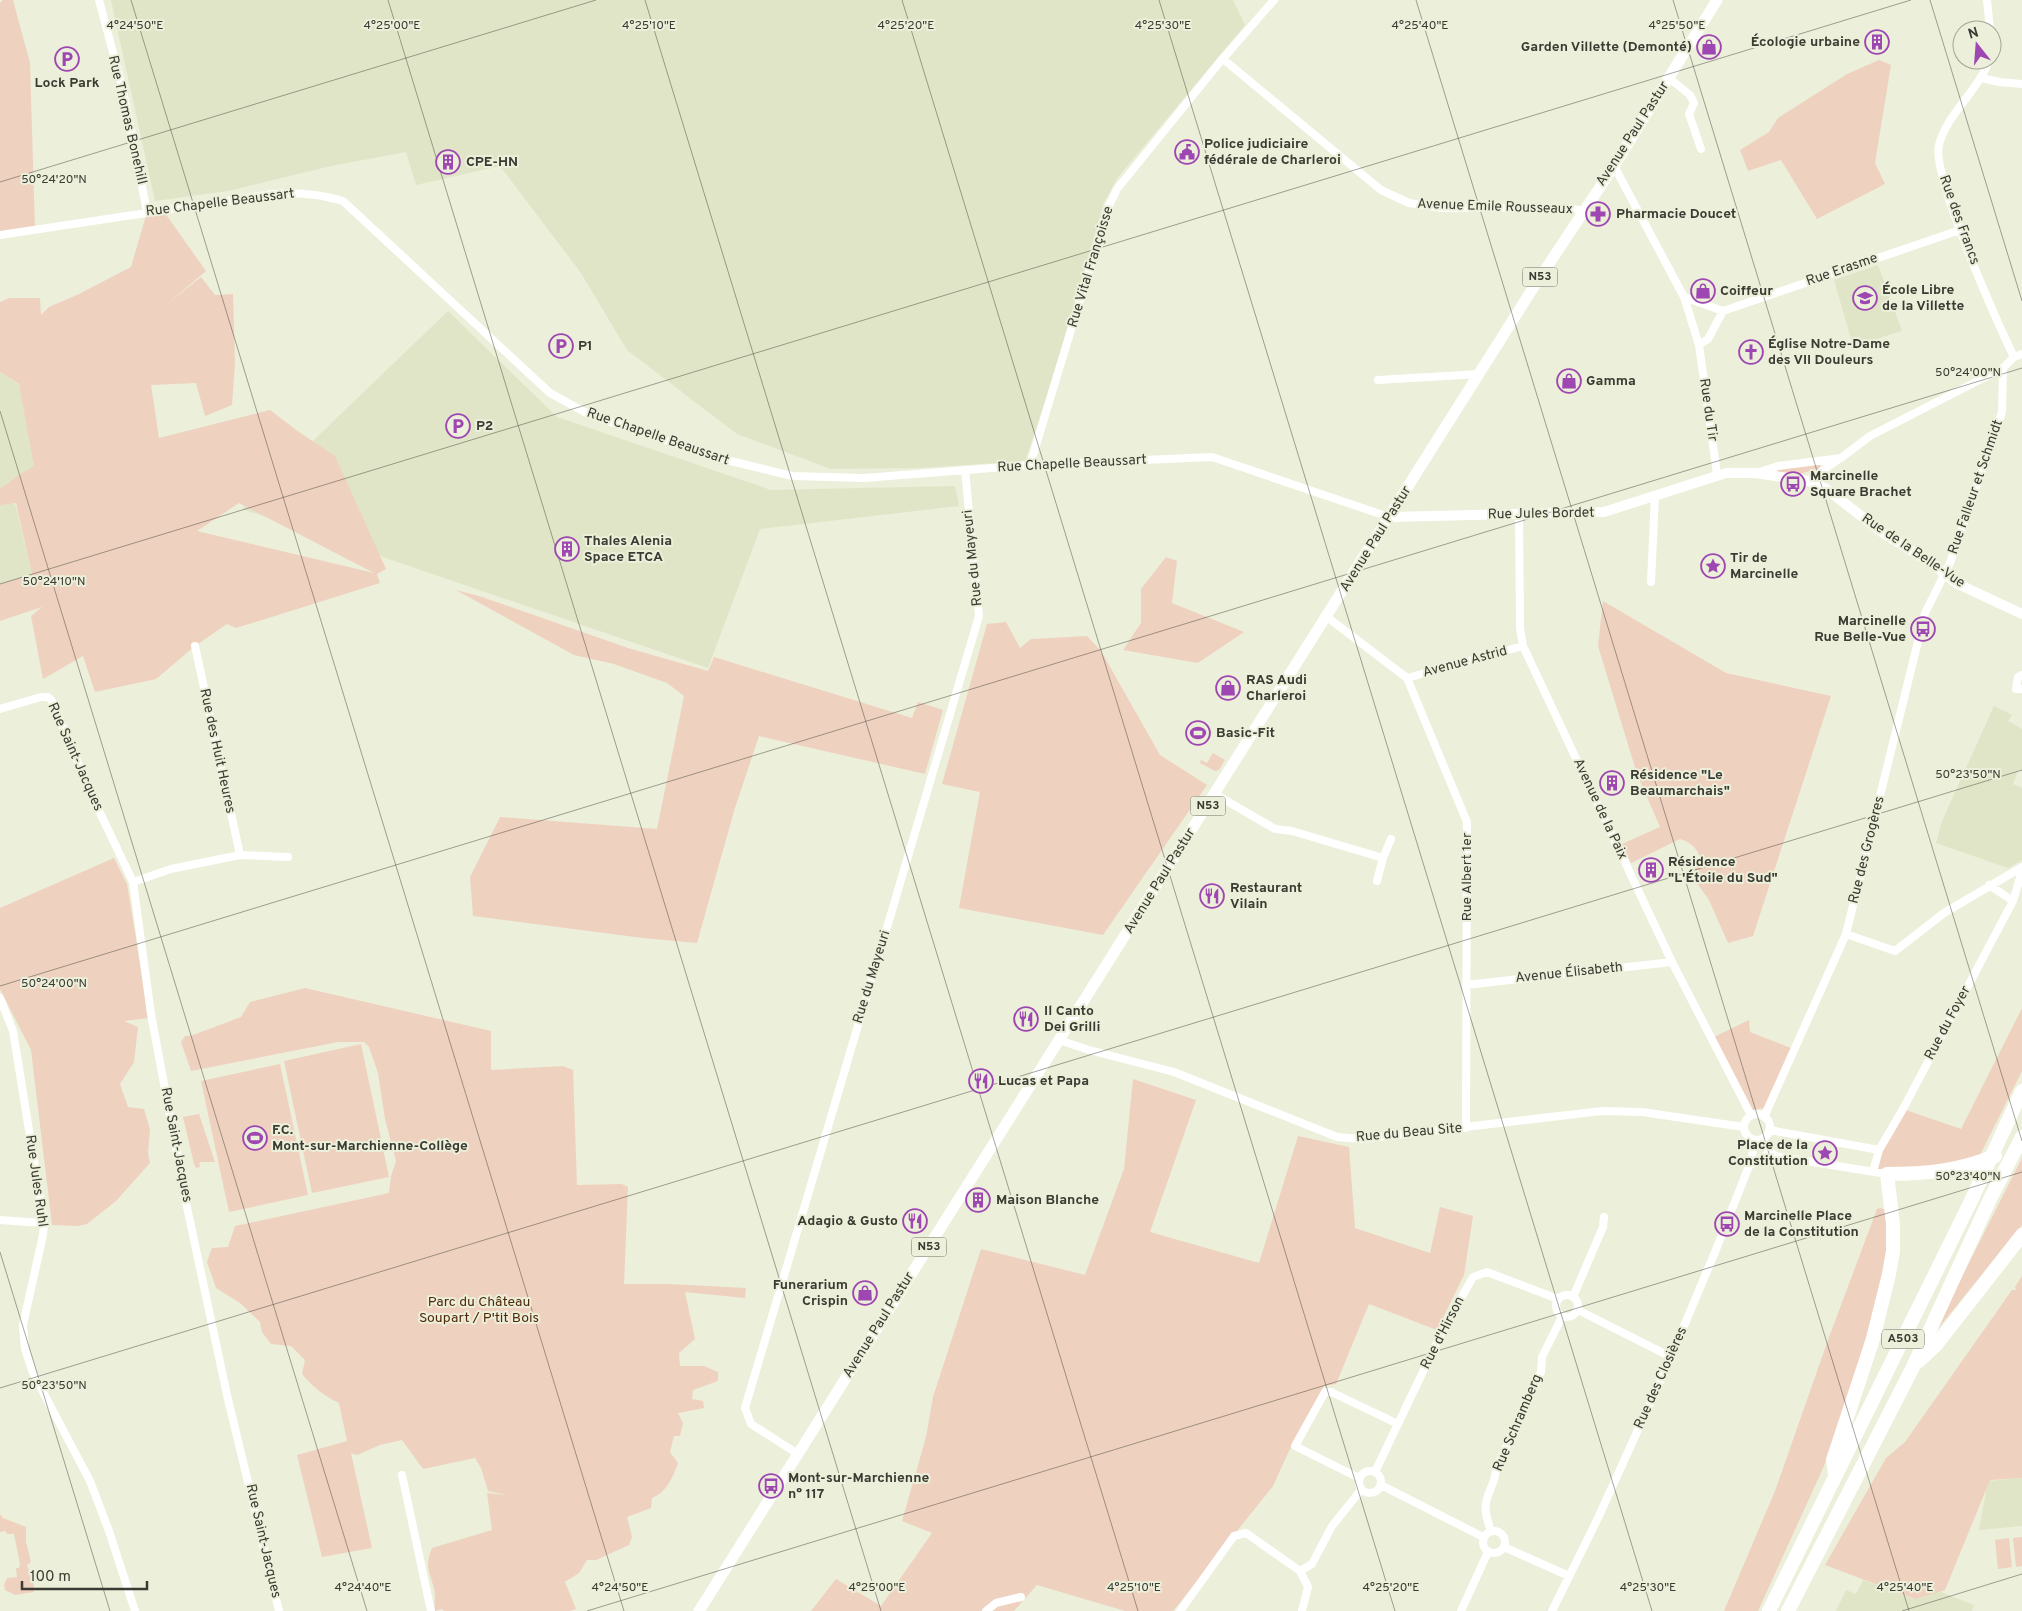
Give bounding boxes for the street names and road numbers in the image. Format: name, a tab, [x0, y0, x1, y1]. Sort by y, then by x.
street label: Rue Thomas Bonehill	[104, 54, 150, 186]
street label: Avenue Paul Pastur	[1593, 78, 1674, 190]
street label: Rue des Francs	[1935, 173, 1983, 267]
street label: Rue Chapelle Beaussart	[145, 185, 295, 221]
street label: Avenue Emile Rousseaux	[1417, 196, 1573, 218]
street label: Rue Vital Françoisse	[1064, 204, 1118, 330]
street label: Rue Erasme	[1804, 250, 1880, 290]
road number: N53	[1522, 268, 1558, 286]
street label: Rue du Tir	[1695, 377, 1721, 443]
street label: Rue Chapelle Beaussart	[584, 405, 732, 469]
street label: Rue Falleur et Schmidt	[1945, 417, 2007, 557]
street label: Rue Chapelle Beaussart	[997, 452, 1147, 476]
street label: Avenue Paul Pastur	[1337, 482, 1416, 595]
street label: Rue Jules Bordet	[1487, 505, 1595, 523]
street label: Rue du Mayeuri	[959, 509, 987, 607]
street label: Rue de la Belle-Vue	[1858, 510, 1968, 592]
street label: Avenue Astrid	[1421, 643, 1509, 681]
street label: Rue des Huit Heures	[195, 687, 239, 815]
street label: Rue Saint-Jacques	[43, 700, 107, 814]
street label: Avenue de la Paix	[1569, 756, 1631, 862]
street label: Rue des Grogères	[1845, 794, 1889, 906]
road number: N53	[1190, 796, 1226, 816]
street label: Avenue Paul Pastur	[1121, 824, 1200, 937]
street label: Rue Albert 1er	[1459, 832, 1476, 921]
street label: Rue du Mayeuri	[850, 928, 894, 1026]
street label: Avenue Élisabeth	[1514, 958, 1624, 987]
street label: Rue du Foyer	[1921, 982, 1975, 1063]
street label: Rue Saint-Jacques	[157, 1086, 195, 1204]
street label: Rue du Beau Site	[1355, 1120, 1463, 1146]
street label: Rue Jules Ruhl	[21, 1134, 51, 1228]
road number: N53	[912, 1238, 946, 1256]
street label: Avenue Paul Pastur	[840, 1268, 919, 1381]
street label: Rue d'Hirson	[1417, 1294, 1469, 1372]
street label: Rue des Closières	[1631, 1324, 1691, 1432]
road number: A503	[1882, 1330, 1924, 1348]
street label: Rue Schramberg	[1490, 1372, 1546, 1474]
street label: Rue Saint-Jacques	[242, 1482, 284, 1600]

